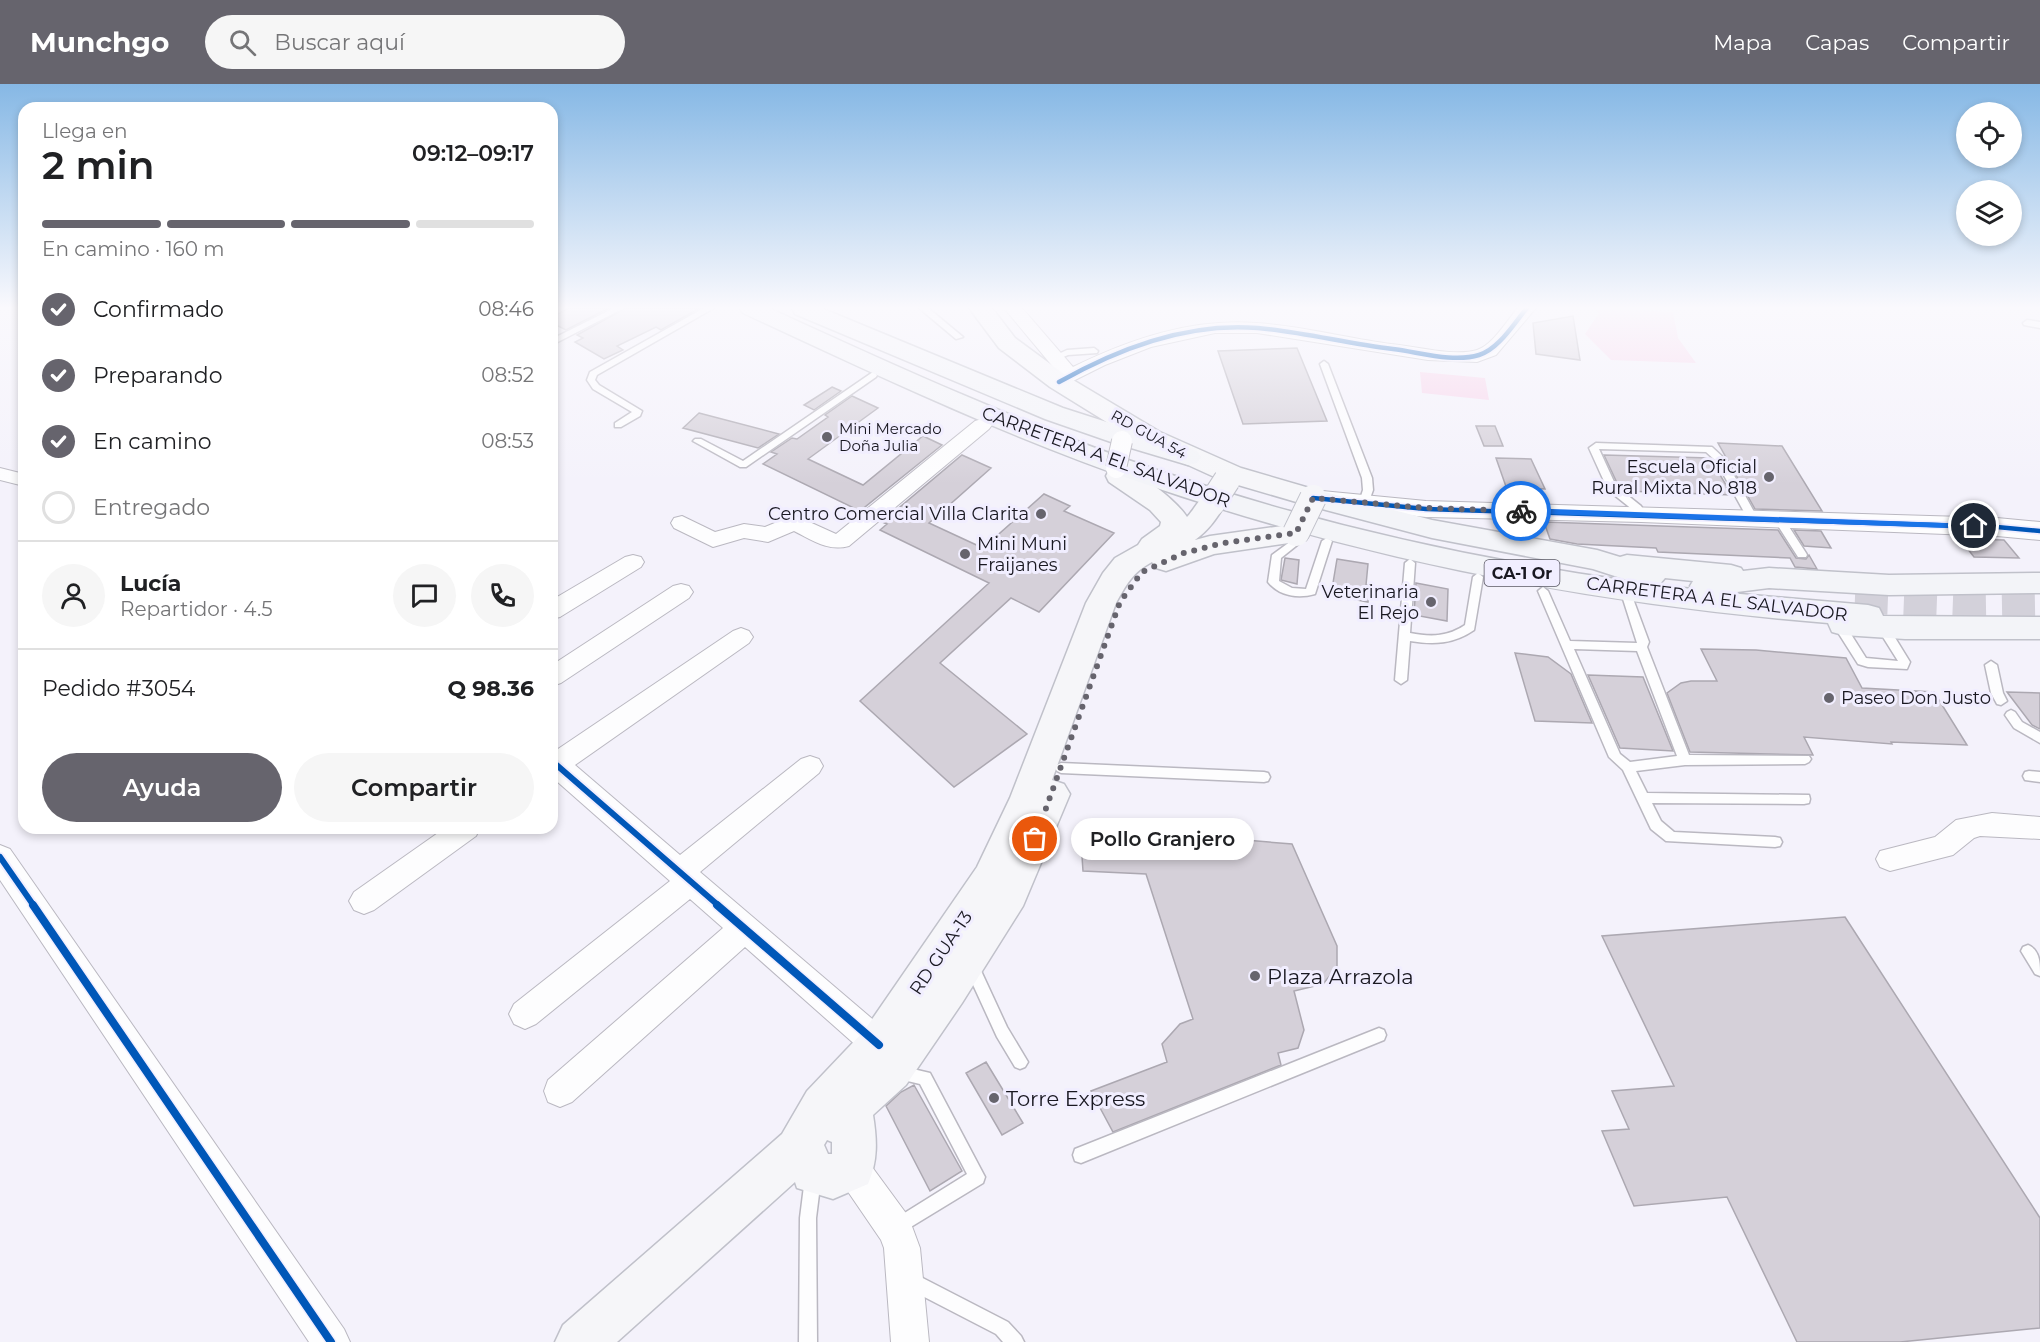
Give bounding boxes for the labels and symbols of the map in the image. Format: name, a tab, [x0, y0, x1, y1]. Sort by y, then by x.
street label: CARRETERA A EL SALVADOR	[979, 402, 1233, 512]
street label: RD GUA 54	[1108, 405, 1190, 463]
place label: Mini Mercado Doña Julia	[839, 419, 942, 455]
marker: Mini Mercado Doña Julia	[820, 430, 834, 444]
place label: Escuela Oficial Rural Mixta No 818	[1591, 456, 1757, 499]
marker: Escuela Oficial Rural Mixta No 818	[1762, 470, 1776, 484]
courier	[1491, 481, 1551, 541]
pin	[1948, 500, 1999, 551]
place label: Centro Comercial Villa Clarita	[768, 503, 1029, 525]
marker: Centro Comercial Villa Clarita	[1034, 507, 1048, 521]
place label: Mini Muni Fraijanes	[977, 533, 1067, 576]
marker: Mini Muni Fraijanes	[958, 547, 972, 561]
road number: CA-1 Or	[1484, 560, 1559, 586]
street label: CARRETERA A EL SALVADOR	[1585, 572, 1849, 626]
place label: Veterinaria El Rejo	[1321, 581, 1419, 624]
marker: Veterinaria El Rejo	[1424, 595, 1438, 609]
place label: Paseo Don Justo	[1841, 687, 1991, 709]
marker: Paseo Don Justo	[1822, 691, 1836, 705]
pin	[1009, 813, 1060, 864]
callout: Pollo Granjero	[1071, 818, 1254, 860]
street label: RD GUA-13	[905, 907, 977, 999]
place label: Plaza Arrazola	[1267, 964, 1414, 989]
marker: Plaza Arrazola	[1248, 969, 1262, 983]
place label: Torre Express	[1006, 1086, 1145, 1111]
marker: Torre Express	[987, 1091, 1001, 1105]

